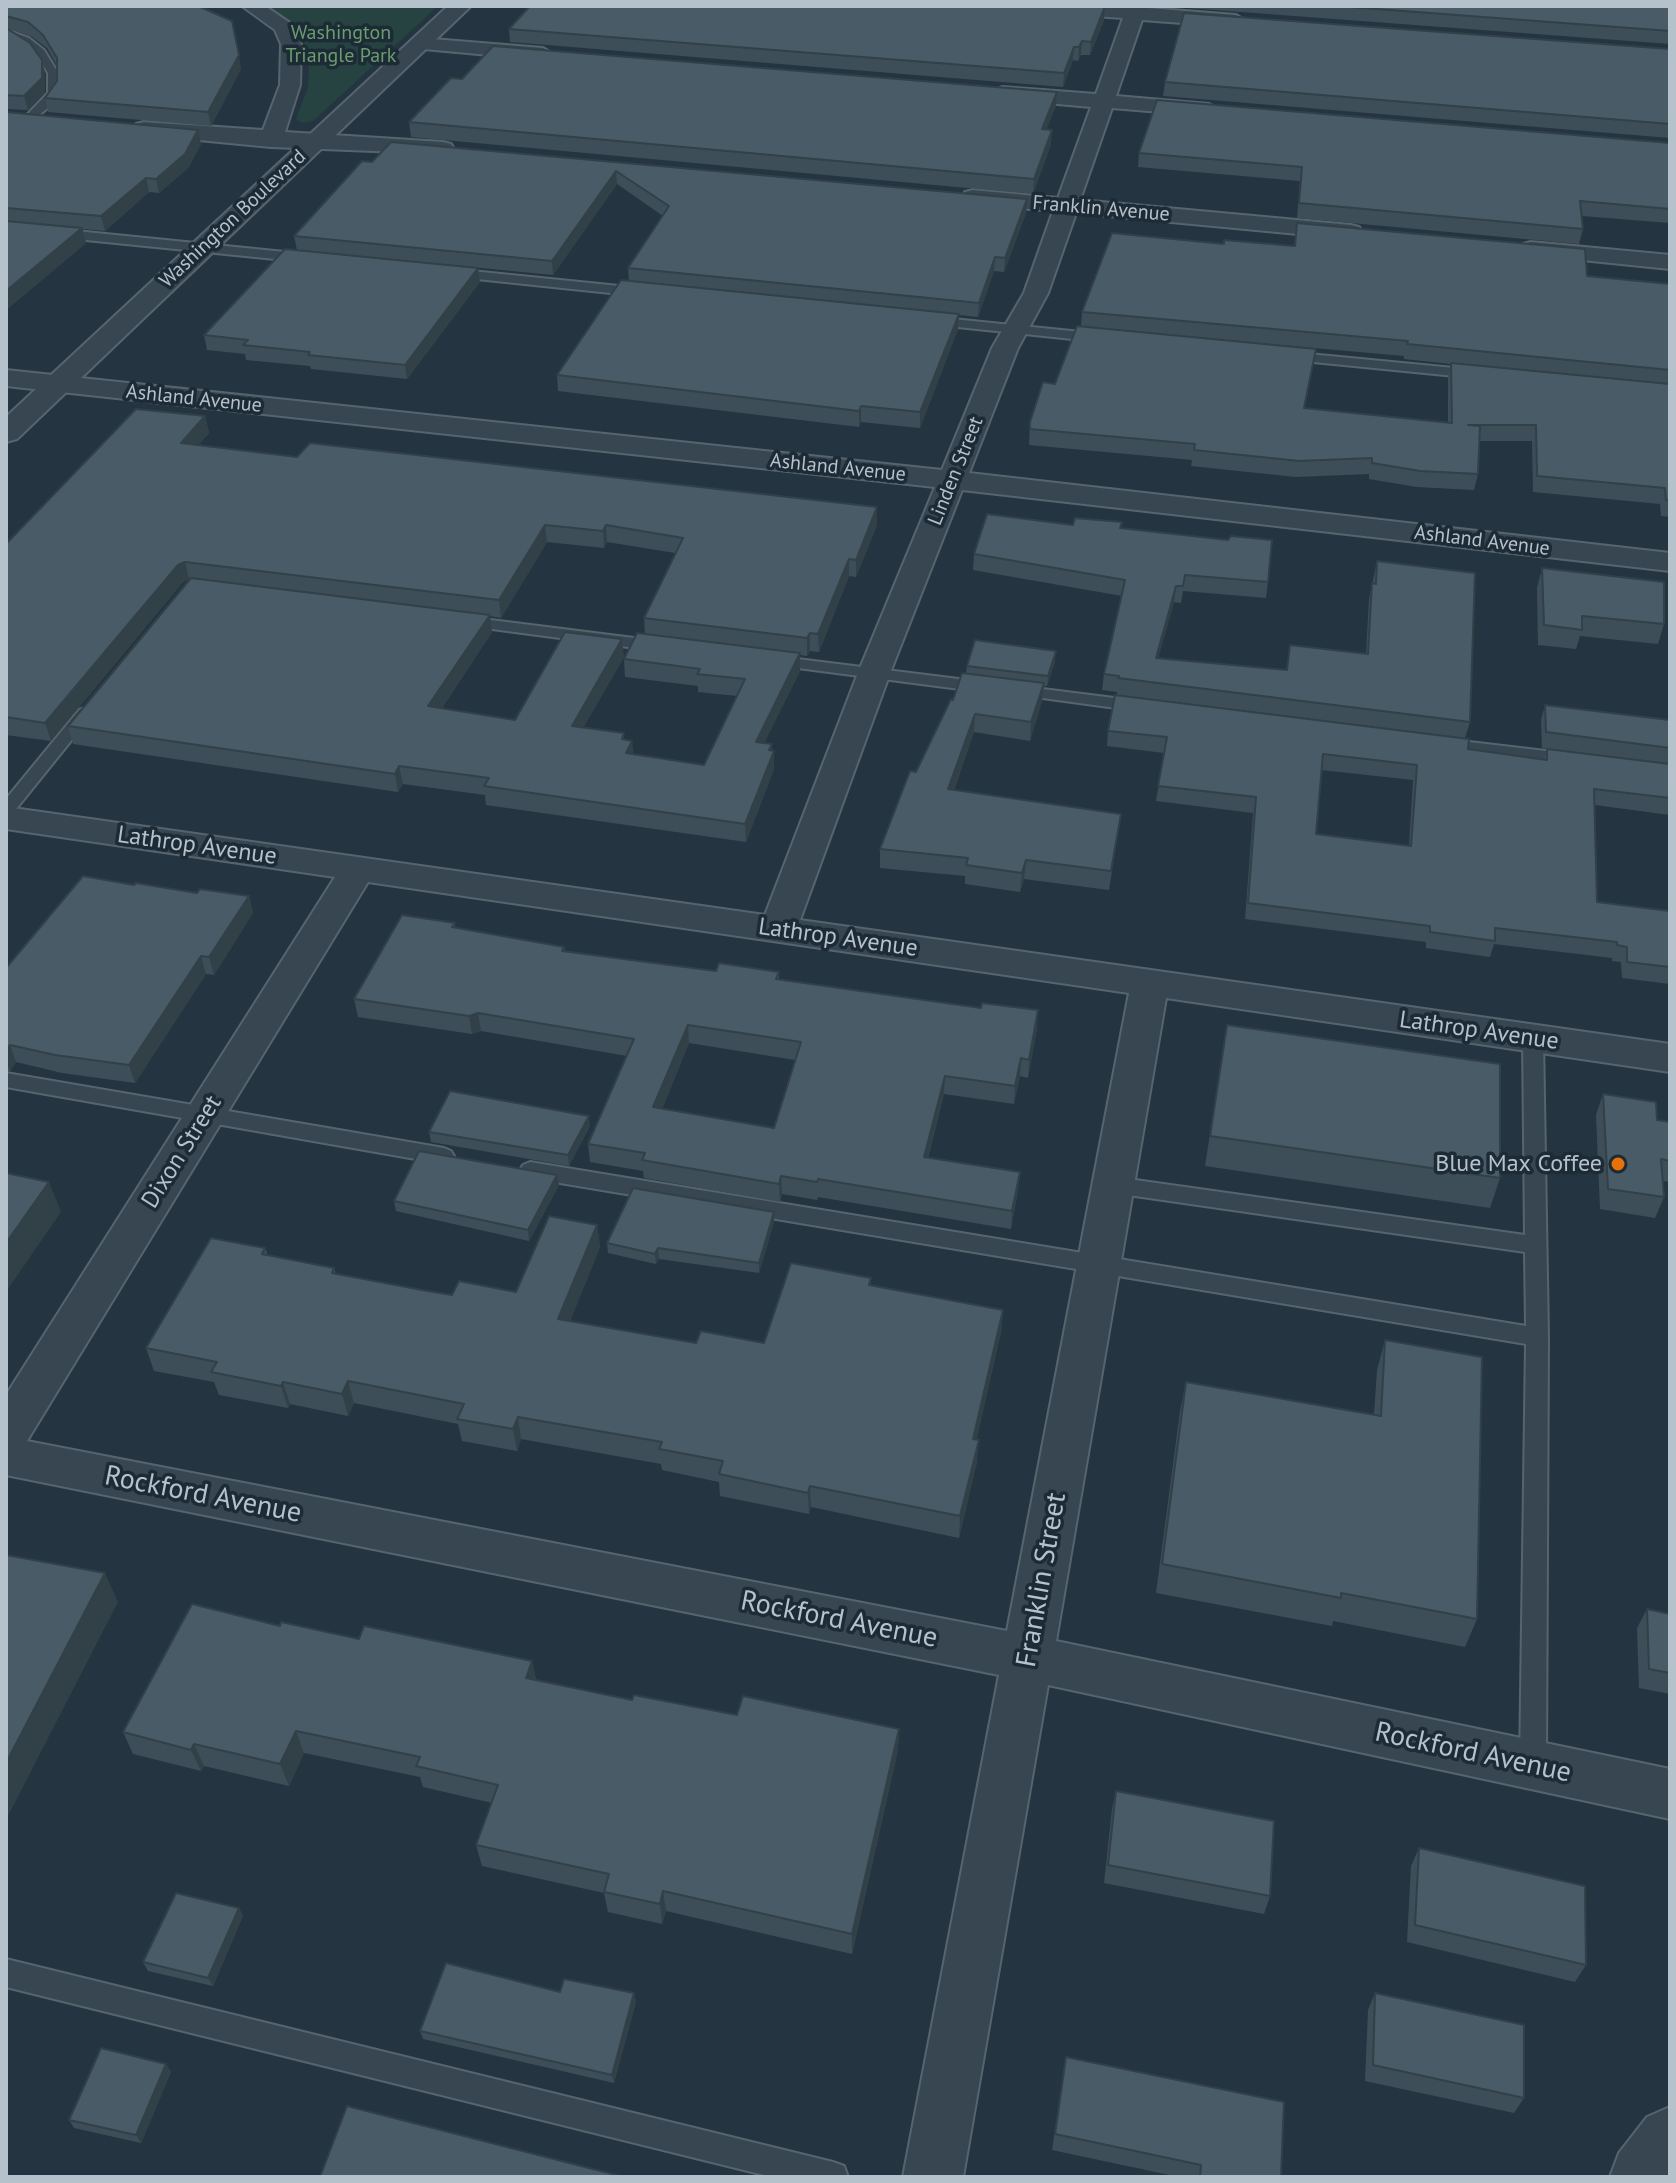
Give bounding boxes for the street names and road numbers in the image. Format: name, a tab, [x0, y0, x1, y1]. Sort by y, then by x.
street label: Washington Boulevard	[155, 145, 311, 293]
street label: Franklin Avenue	[1031, 191, 1171, 227]
street label: Ashland Avenue	[125, 380, 263, 418]
street label: Linden Street	[923, 413, 989, 529]
street label: Ashland Avenue	[769, 449, 907, 487]
street label: Ashland Avenue	[1413, 521, 1551, 561]
street label: Lathrop Avenue	[116, 821, 278, 871]
street label: Lathrop Avenue	[757, 913, 919, 963]
street label: Lathrop Avenue	[1398, 1006, 1560, 1056]
street label: Dixon Street	[136, 1090, 228, 1214]
street label: Rockford Avenue	[102, 1459, 304, 1531]
street label: Franklin Street	[1010, 1490, 1074, 1670]
street label: Rockford Avenue	[738, 1584, 940, 1656]
street label: Rockford Avenue	[1372, 1716, 1574, 1790]

